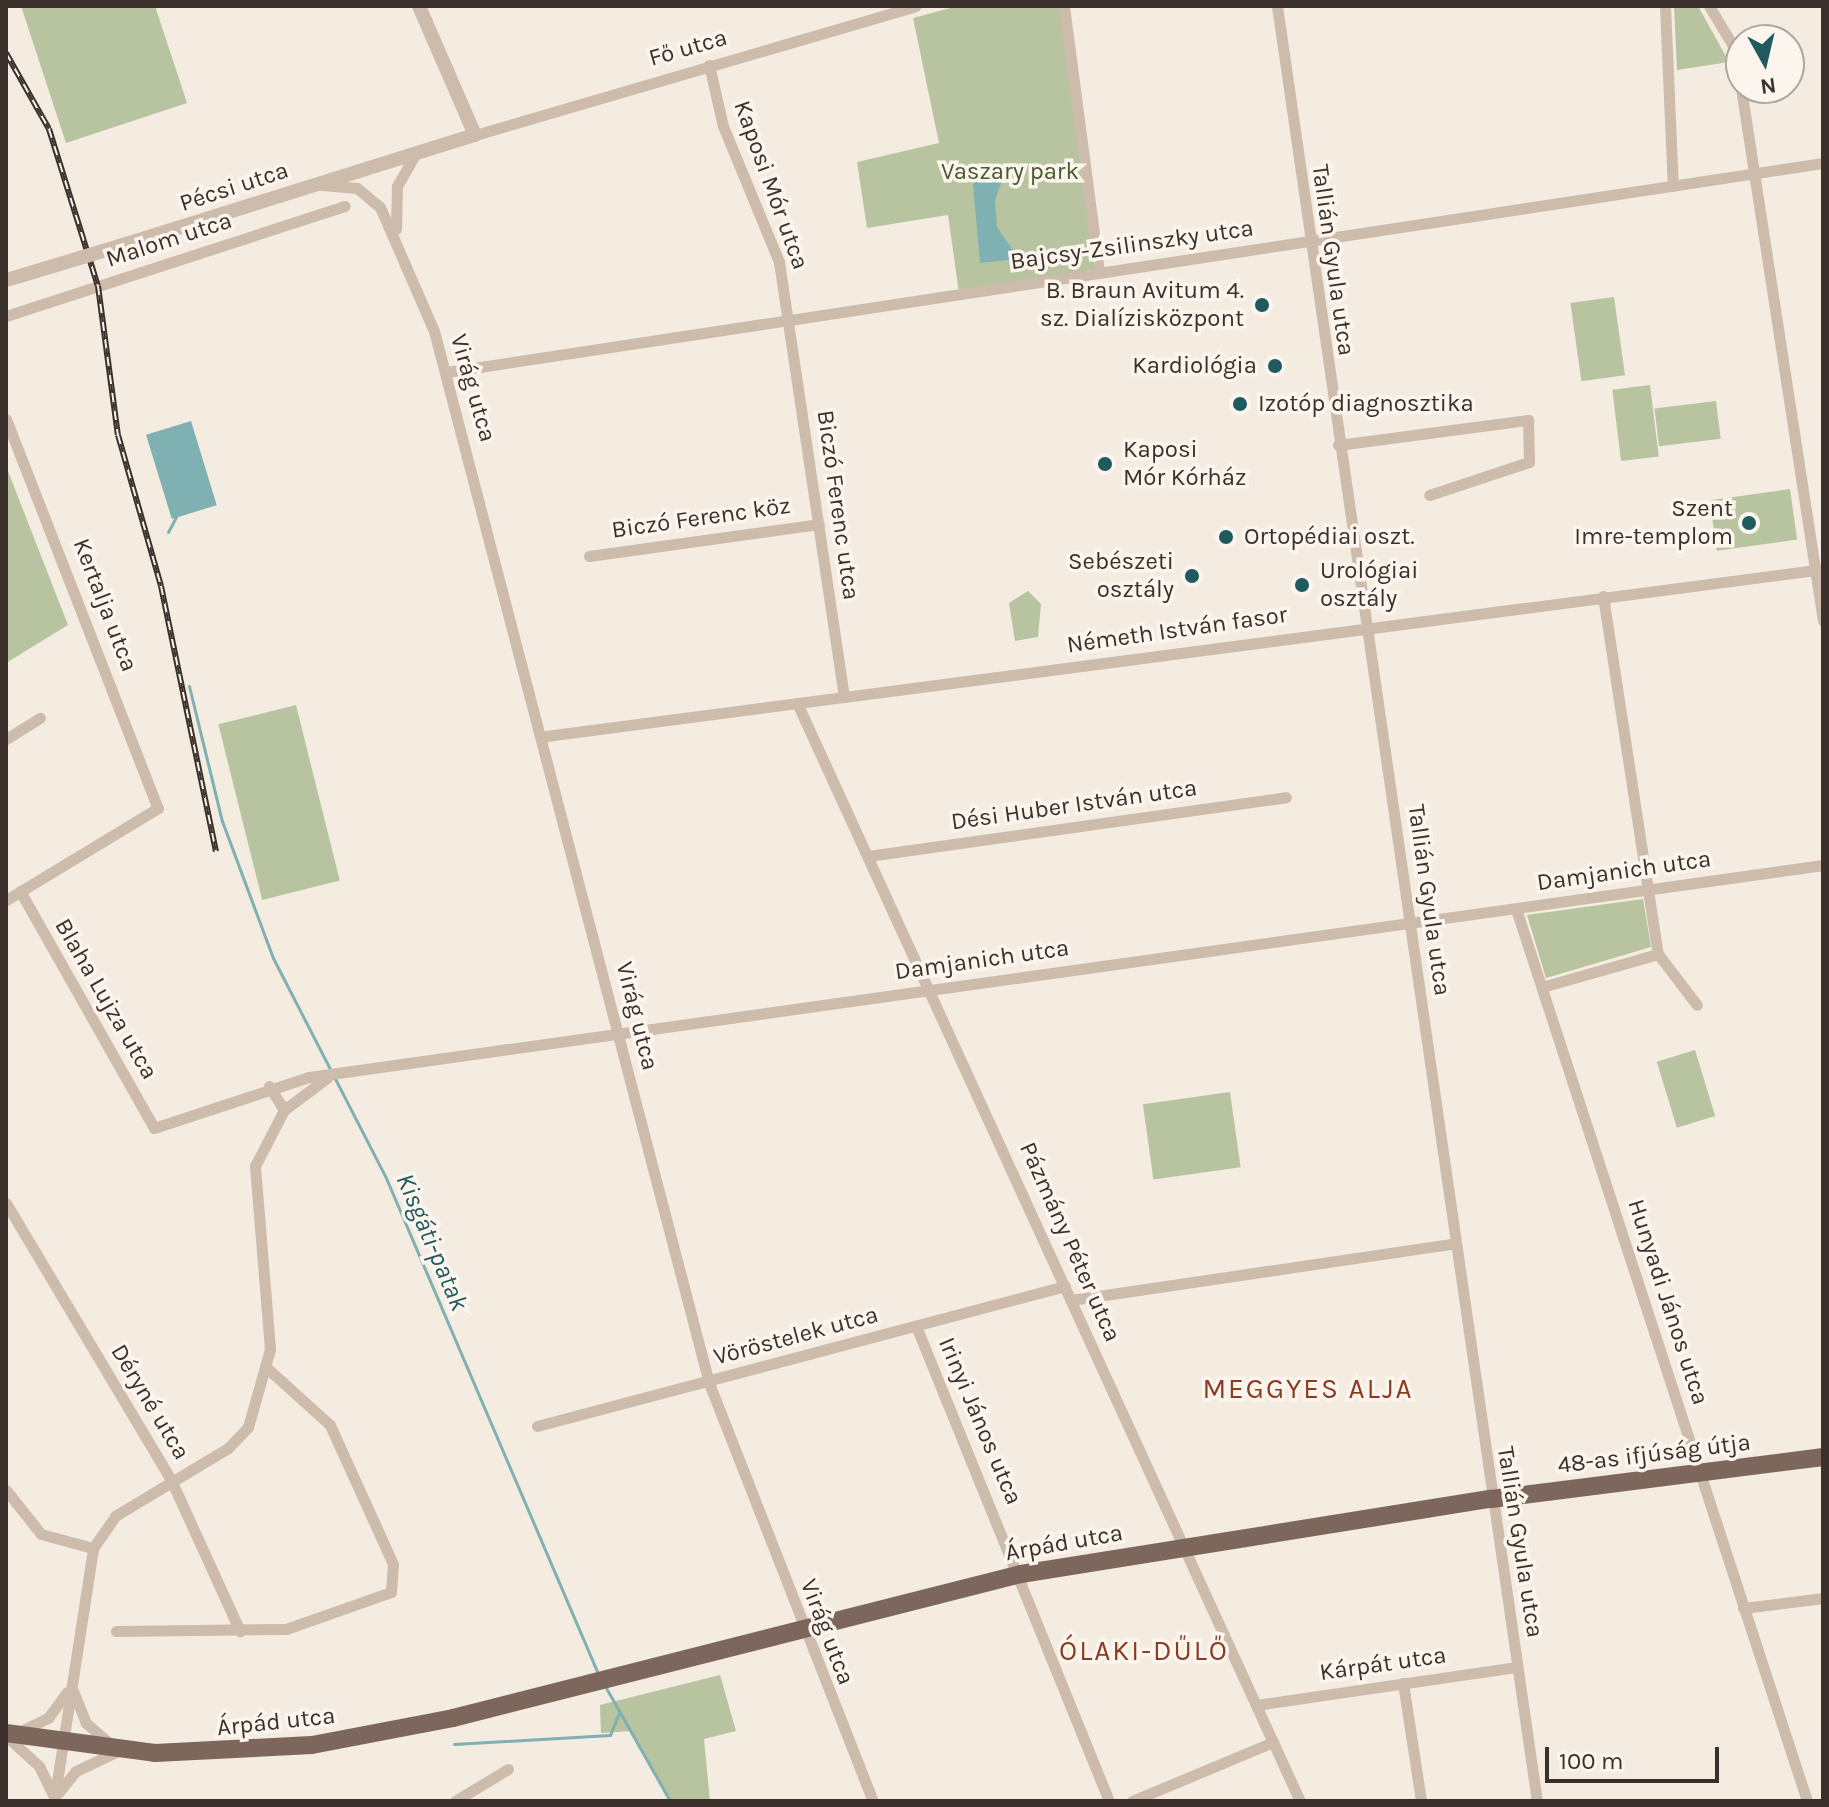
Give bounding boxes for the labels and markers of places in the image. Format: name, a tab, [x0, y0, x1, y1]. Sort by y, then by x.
place label: B. Braun Avitum 4. sz. Dialízisközpont	[1040, 277, 1244, 333]
marker: B. Braun Avitum 4. sz. Dialízisközpont	[1251, 294, 1273, 316]
place label: Kardiológia	[1132, 352, 1257, 380]
marker: Kardiológia	[1264, 355, 1286, 377]
place label: Izotóp diagnosztika	[1258, 390, 1474, 418]
marker: Izotóp diagnosztika	[1229, 393, 1251, 415]
place label: Kaposi Mór Kórház	[1123, 436, 1246, 492]
marker: Kaposi Mór Kórház	[1094, 453, 1116, 475]
place label: Szent Imre-templom	[1574, 495, 1733, 551]
marker: Szent Imre-templom	[1740, 514, 1758, 532]
place label: Ortopédiai oszt.	[1244, 523, 1415, 551]
marker: Ortopédiai oszt.	[1215, 526, 1237, 548]
place label: Sebészeti osztály	[1068, 548, 1174, 604]
place label: Urológiai osztály	[1320, 557, 1418, 613]
marker: Sebészeti osztály	[1181, 565, 1203, 587]
marker: Urológiai osztály	[1291, 574, 1313, 596]

